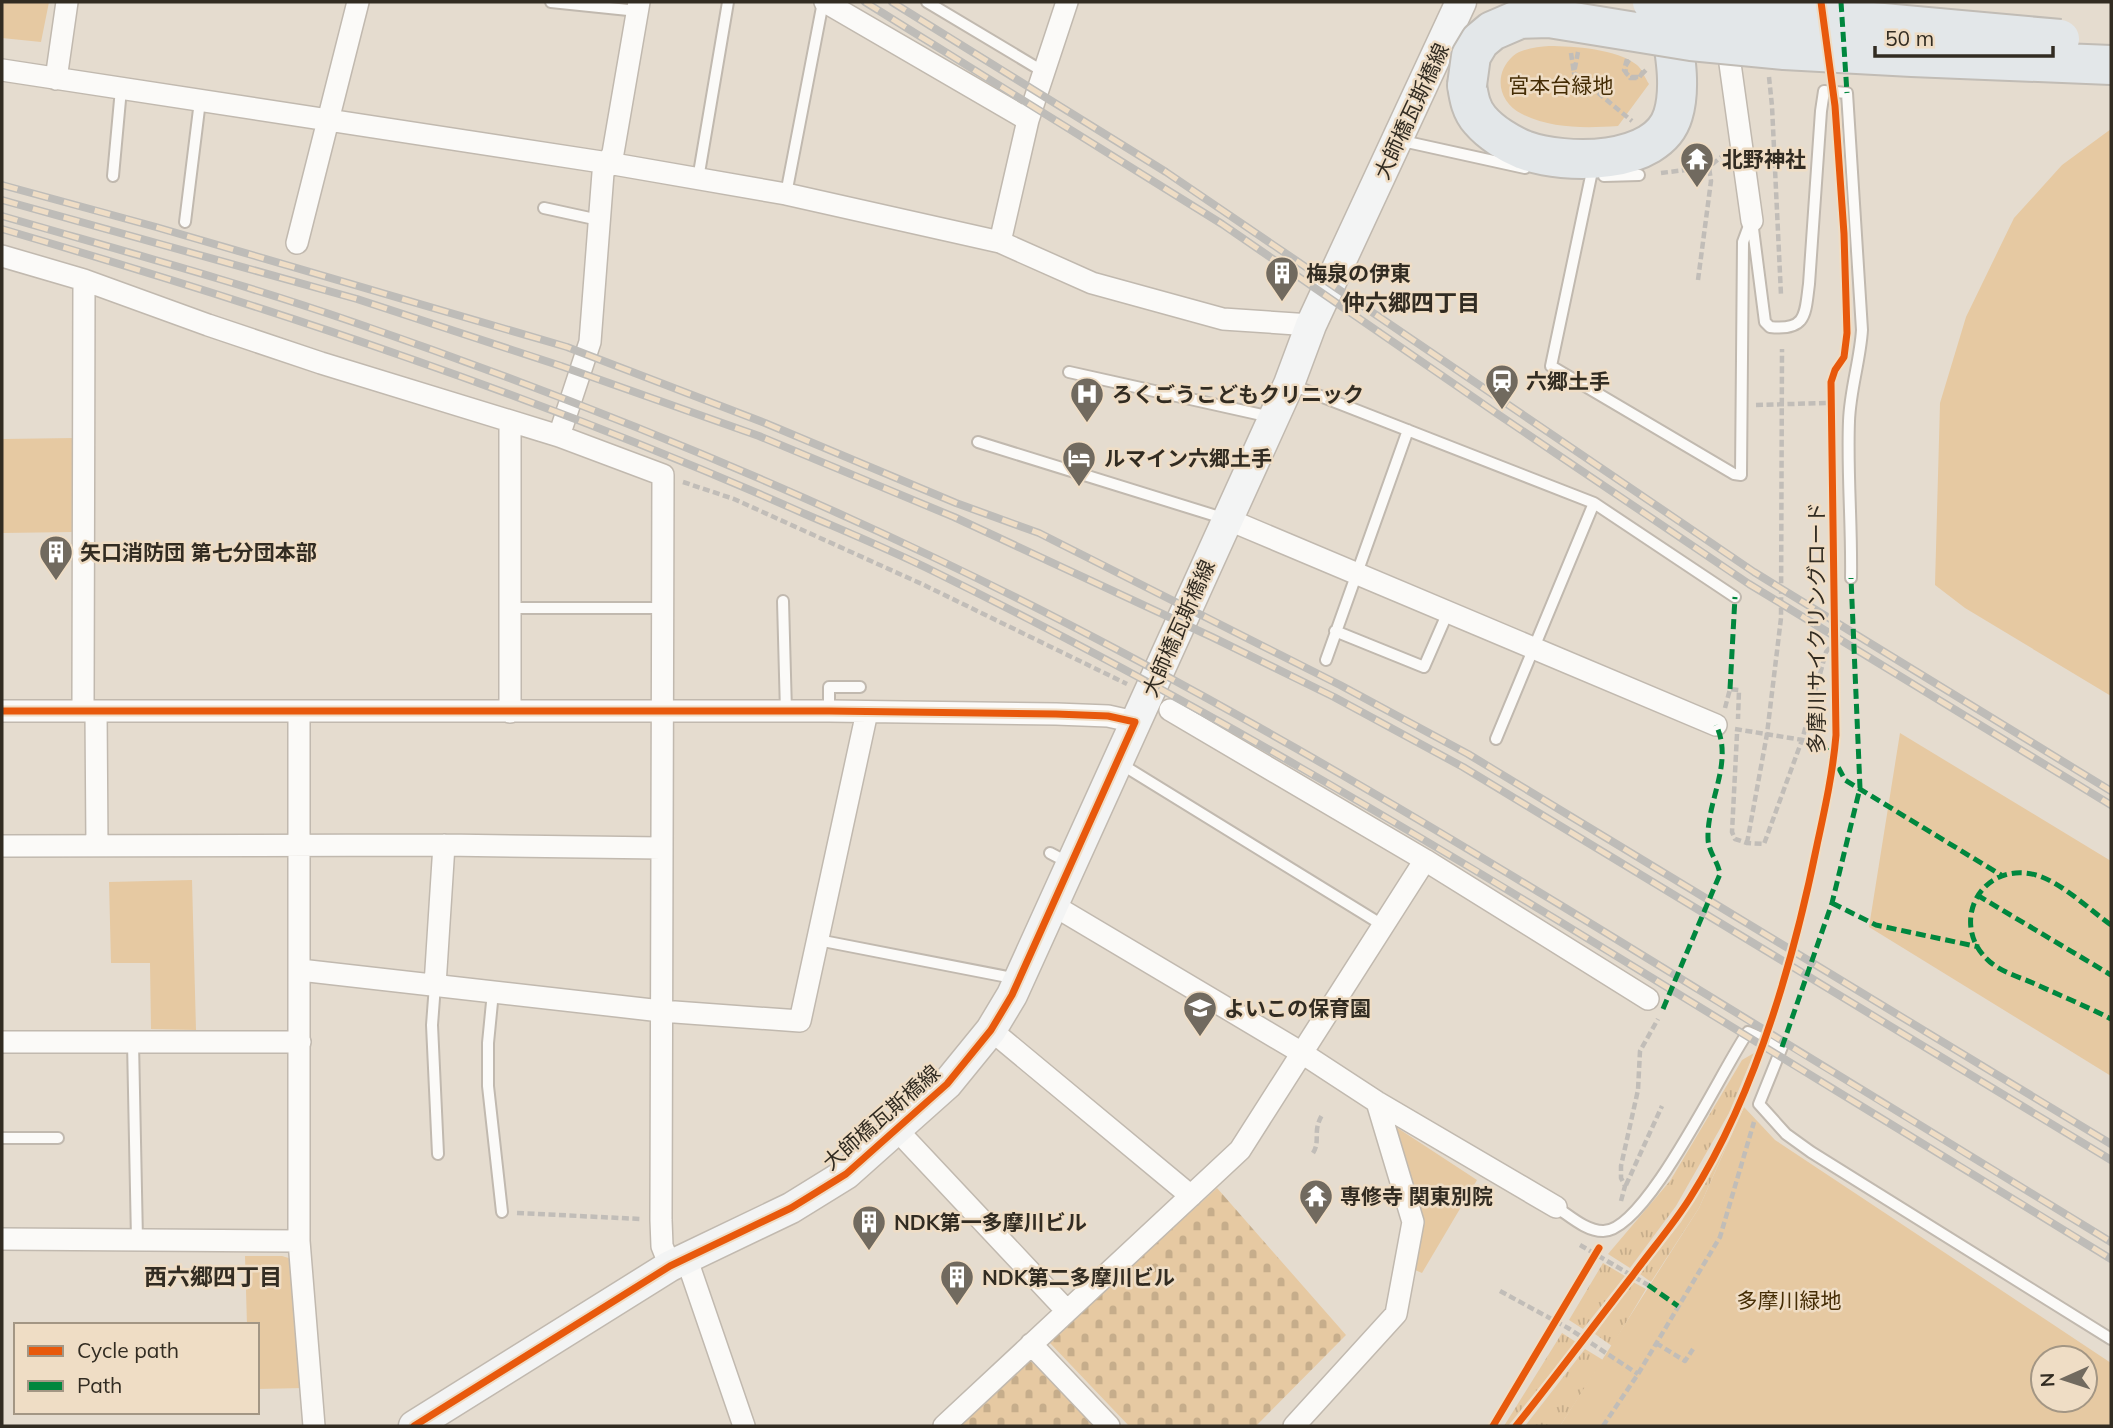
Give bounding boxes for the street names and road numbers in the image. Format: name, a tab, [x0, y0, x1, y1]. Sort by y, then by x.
street label: 大師橋瓦斯橋線	[1368, 39, 1454, 183]
street label: 多摩川サイクリングロード	[1803, 502, 1829, 754]
street label: 大師橋瓦斯橋線	[1136, 556, 1220, 700]
street label: 大師橋瓦斯橋線	[817, 1059, 945, 1175]

